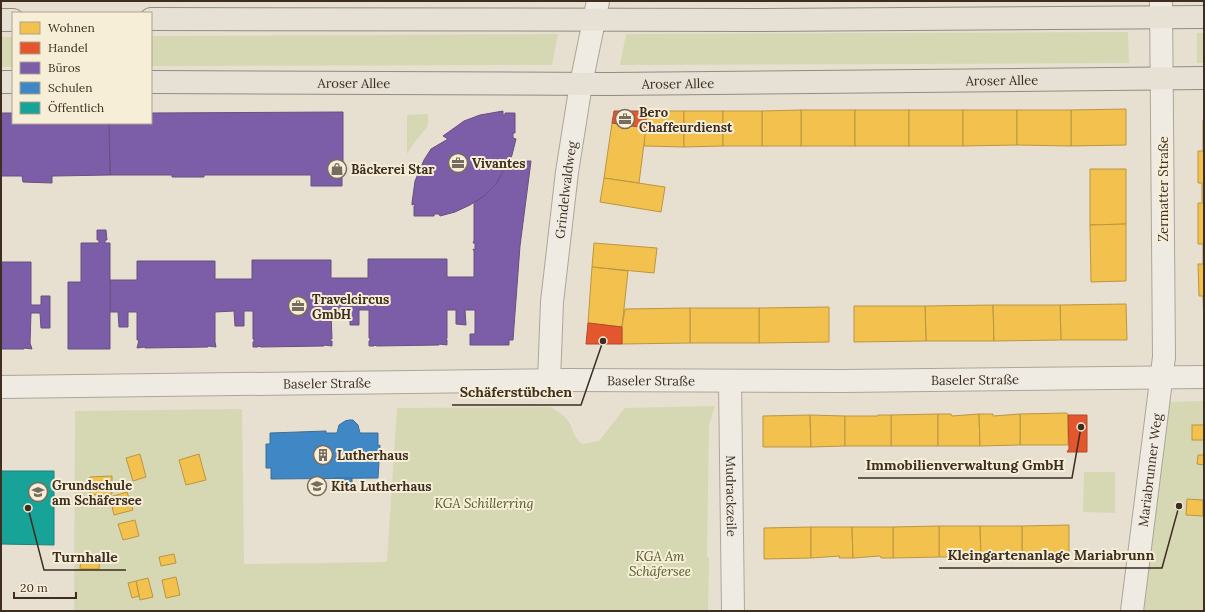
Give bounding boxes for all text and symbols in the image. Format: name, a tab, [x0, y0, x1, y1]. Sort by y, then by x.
legend	[12, 12, 152, 124]
text: Wohnen	[48, 20, 95, 35]
text: Handel	[48, 40, 88, 55]
text: Büros	[48, 60, 81, 75]
street label: Aroser Allee	[965, 71, 1038, 89]
street label: Aroser Allee	[317, 74, 390, 92]
street label: Aroser Allee	[641, 74, 714, 92]
text: Schulen	[48, 80, 93, 95]
text: Öffentlich	[48, 100, 104, 115]
place label: Bero Chaffeurdienst	[639, 104, 733, 136]
office icon: Bero Chaffeurdienst	[614, 108, 636, 130]
street label: Zermatter Straße	[1155, 136, 1172, 242]
street label: Grindelwaldweg	[551, 139, 580, 240]
office icon: Vivantes	[447, 152, 469, 174]
place label: Vivantes	[472, 155, 526, 172]
shop icon: Bäckerei Star	[326, 158, 348, 180]
place label: Bäckerei Star	[351, 161, 435, 178]
place label: Travelcircus GmbH	[312, 291, 389, 323]
office icon: Travelcircus GmbH	[287, 295, 309, 317]
street label: Baseler Straße	[931, 371, 1019, 389]
street label: Baseler Straße	[607, 372, 695, 389]
street label: Baseler Straße	[283, 374, 371, 392]
callout: Schäferstübchen	[452, 379, 581, 405]
text: Schäferstübchen	[460, 383, 572, 401]
street label: Mariabrunner Weg	[1134, 412, 1165, 528]
building icon: Lutherhaus	[312, 444, 334, 466]
place label: Lutherhaus	[337, 447, 409, 464]
callout: Immobilienverwaltung GmbH	[858, 452, 1072, 478]
street label: Mudrackzeile	[722, 455, 741, 537]
text: Immobilienverwaltung GmbH	[866, 456, 1064, 474]
school or university icon: Kita Lutherhaus	[306, 475, 328, 497]
place label: Grundschule am Schäfersee	[52, 477, 142, 509]
place label: Kita Lutherhaus	[331, 478, 432, 495]
school or university icon: Grundschule am Schäfersee	[27, 481, 49, 503]
park label: KGA Schillerring	[435, 495, 533, 512]
callout: Kleingartenanlage Mariabrunn	[939, 542, 1162, 568]
callout: Turnhalle	[44, 544, 126, 570]
text: Kleingartenanlage Mariabrunn	[947, 546, 1155, 564]
text: Turnhalle	[52, 548, 118, 566]
park label: KGA Am Schäfersee	[629, 548, 691, 580]
scale bar	[14, 574, 76, 600]
text: 20 m	[20, 580, 48, 595]

